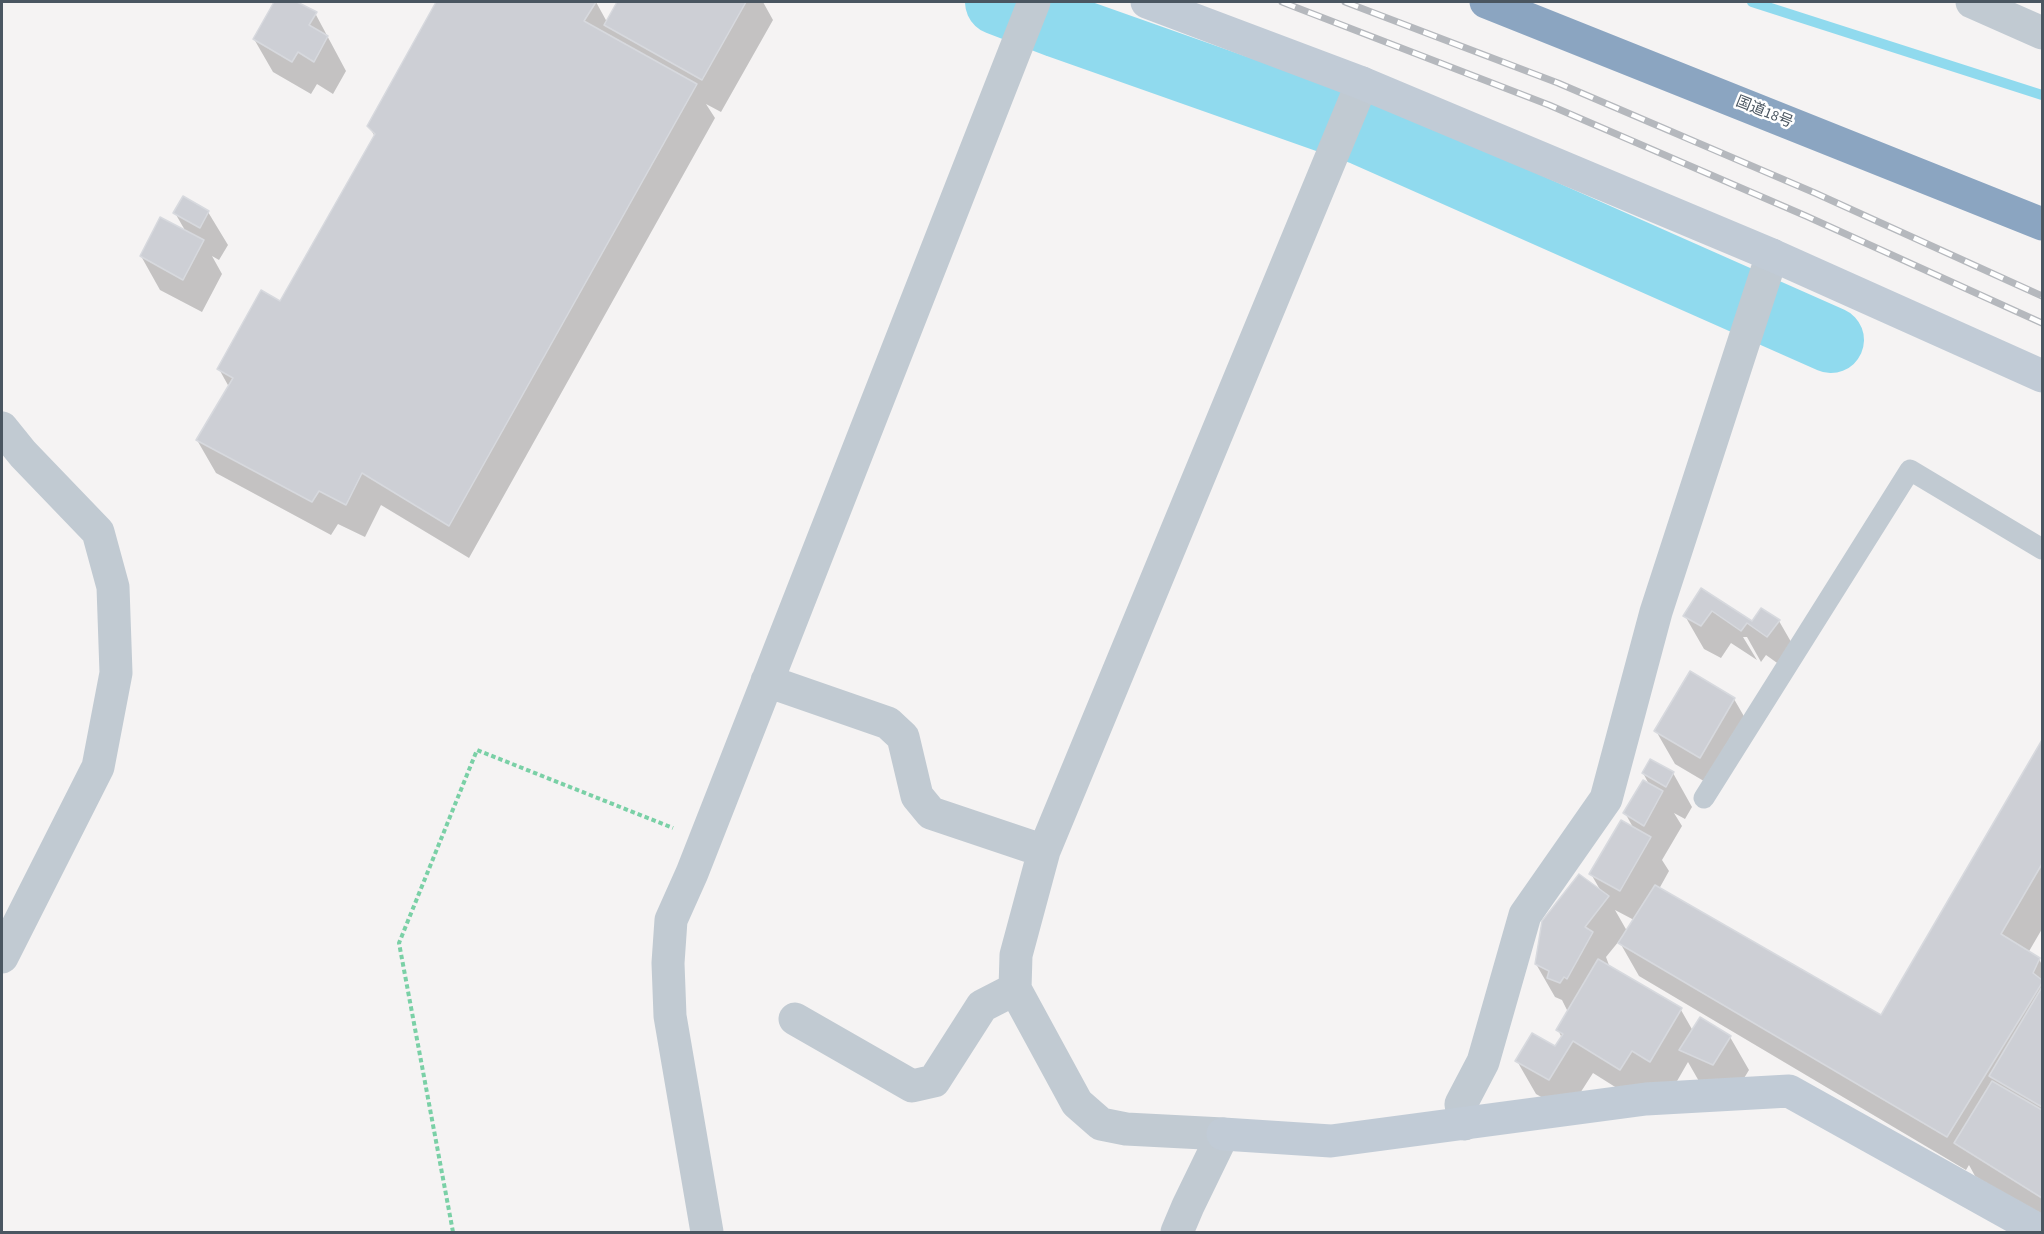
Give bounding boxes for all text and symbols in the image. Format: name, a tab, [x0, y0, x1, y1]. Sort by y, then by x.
street label: 国道18号	[1733, 93, 1795, 133]

